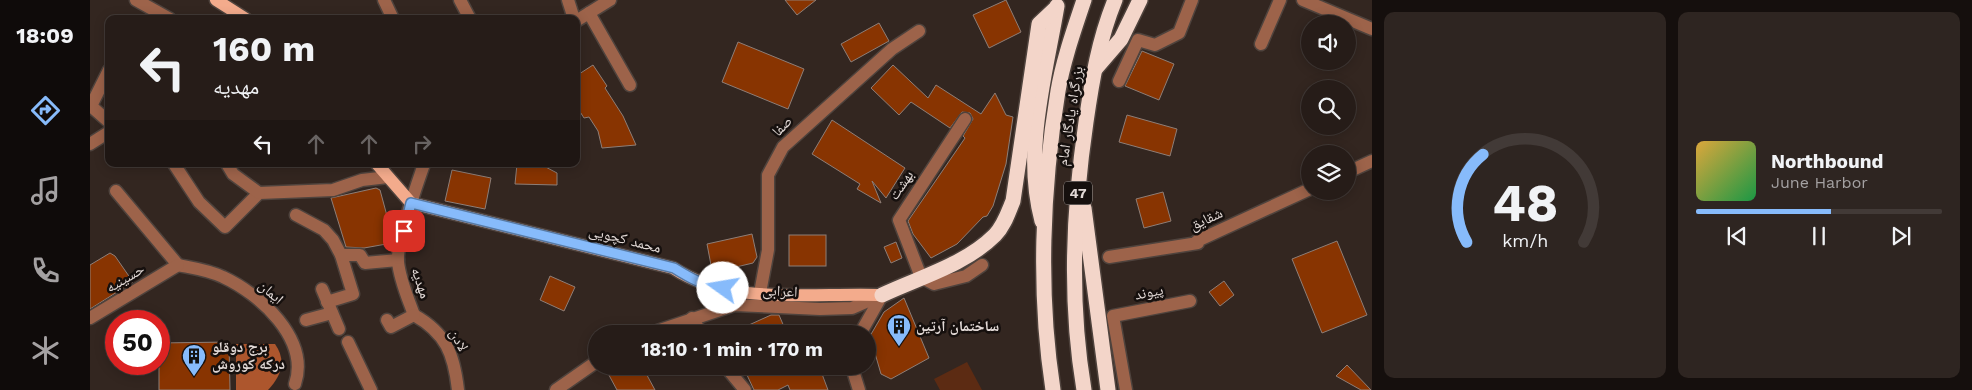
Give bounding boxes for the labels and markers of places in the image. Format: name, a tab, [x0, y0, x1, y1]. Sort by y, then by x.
pin	[383, 210, 425, 252]
building icon: ساختمان آرتین	[886, 313, 912, 347]
place label: ساختمان آرتین	[916, 317, 999, 335]
place label: برج دوقلو درکه کوروش	[212, 338, 285, 373]
building icon: برج دوقلو درکه کوروش	[181, 343, 207, 377]

